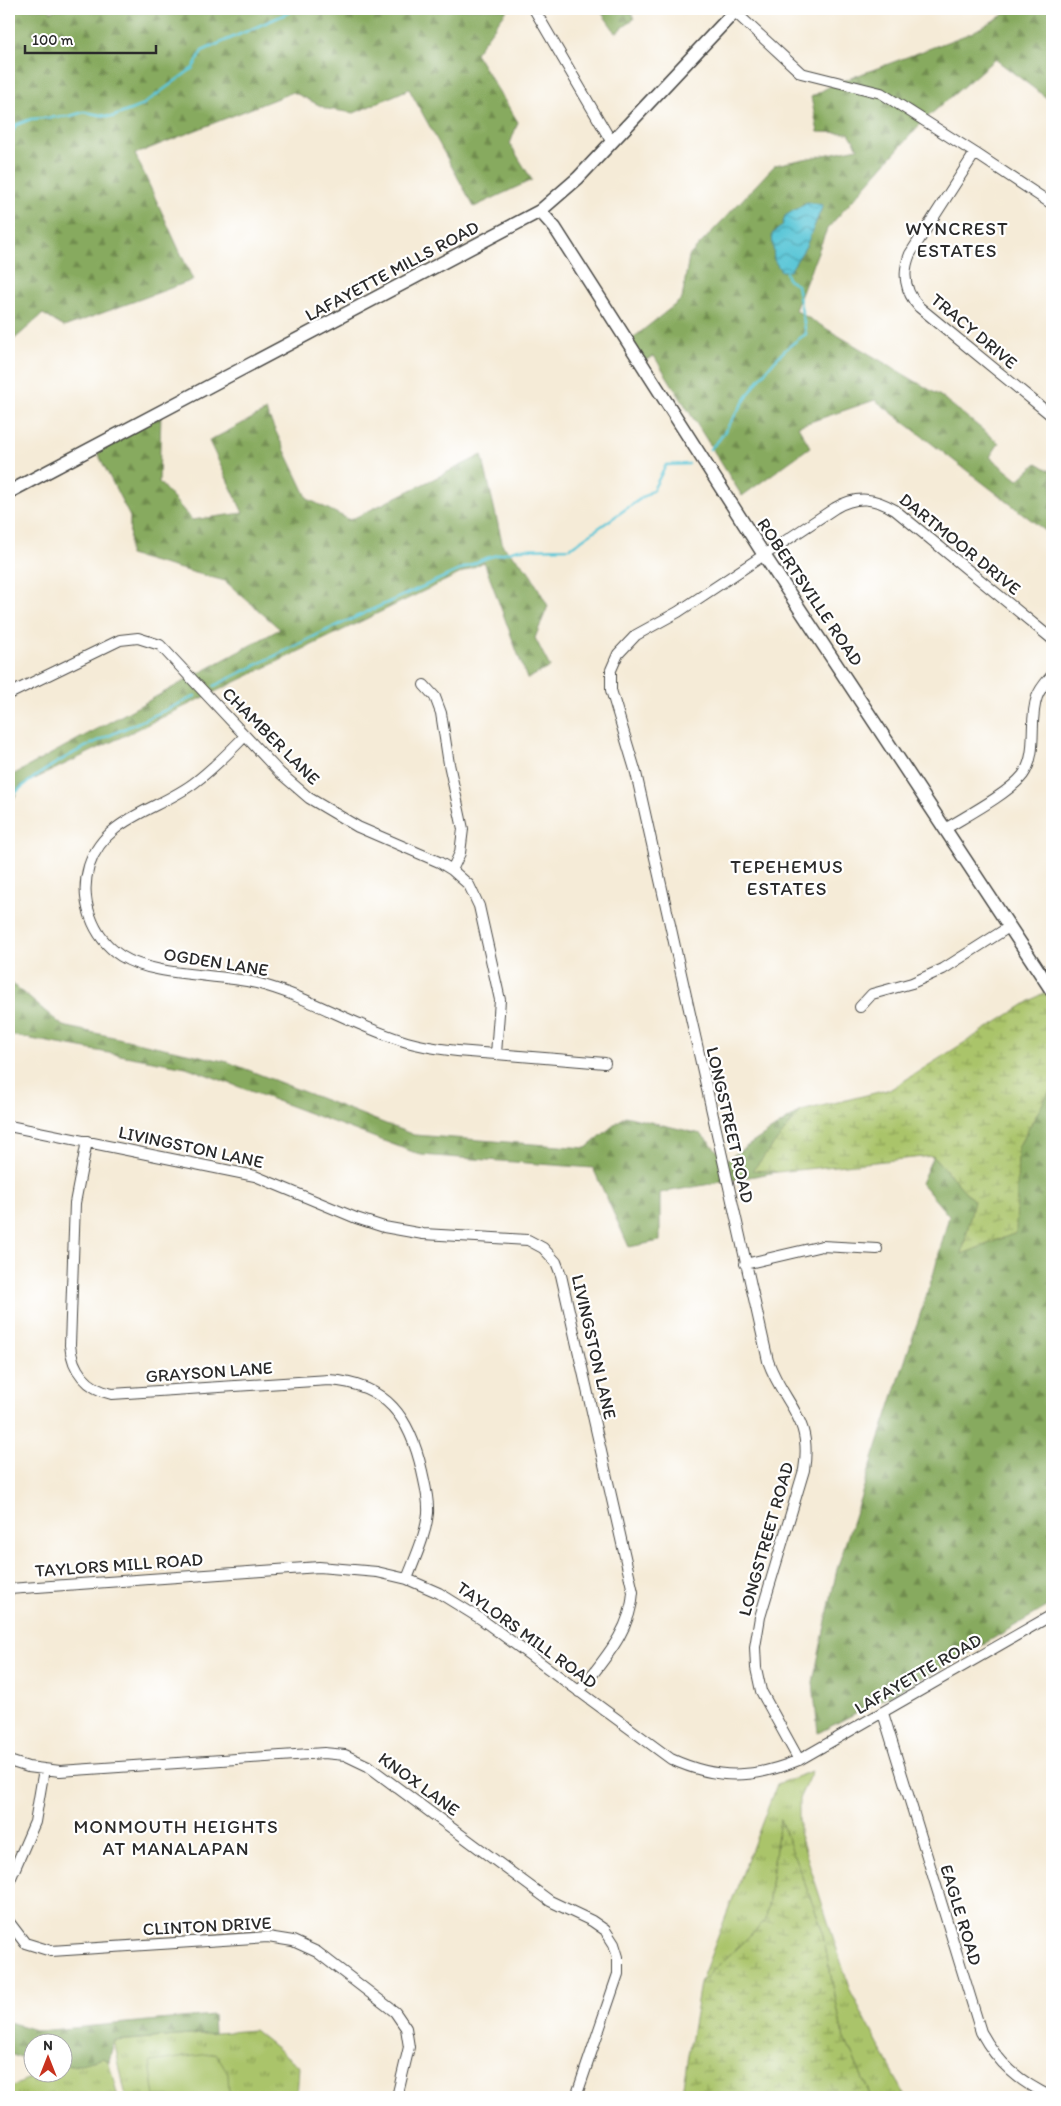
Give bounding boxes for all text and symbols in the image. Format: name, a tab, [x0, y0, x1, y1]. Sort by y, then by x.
scale bar	[25, 22, 156, 54]
text: 100 m	[32, 31, 74, 49]
street label: LAFAYETTE MILLS ROAD	[301, 216, 483, 326]
district label: WYNCREST ESTATES	[905, 217, 1009, 262]
street label: TRACY DRIVE	[926, 288, 1022, 374]
street label: DARTMOOR DRIVE	[895, 488, 1025, 600]
street label: ROBERTSVILLE ROAD	[752, 514, 868, 670]
street label: CHAMBER LANE	[218, 683, 324, 789]
district label: TEPEHEMUS ESTATES	[730, 855, 844, 900]
street label: OGDEN LANE	[162, 943, 270, 981]
street label: LONGSTREET ROAD	[701, 1045, 759, 1205]
street label: LIVINGSTON LANE	[116, 1121, 266, 1173]
street label: LIVINGSTON LANE	[567, 1272, 621, 1422]
street label: GRAYSON LANE	[145, 1357, 273, 1387]
street label: LONGSTREET ROAD	[733, 1459, 799, 1619]
street label: TAYLORS MILL ROAD	[34, 1548, 204, 1582]
street label: TAYLORS MILL ROAD	[452, 1577, 602, 1693]
street label: LAFAYETTE ROAD	[850, 1629, 986, 1719]
street label: KNOX LANE	[374, 1747, 464, 1821]
district label: MONMOUTH HEIGHTS AT MANALAPAN	[73, 1815, 279, 1860]
street label: EAGLE ROAD	[935, 1862, 987, 1968]
street label: CLINTON DRIVE	[142, 1912, 272, 1940]
north arrow	[22, 2034, 72, 2084]
text: N	[43, 2037, 53, 2054]

